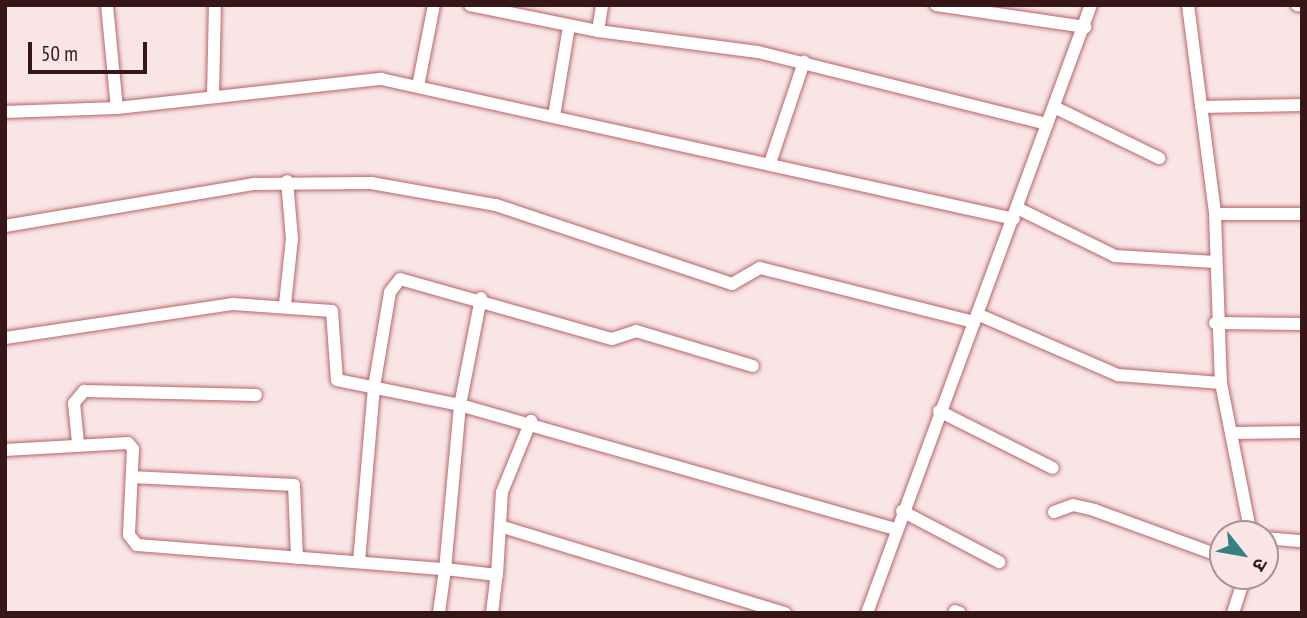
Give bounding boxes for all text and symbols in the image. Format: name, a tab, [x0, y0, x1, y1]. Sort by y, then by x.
scale bar	[32, 28, 150, 72]
text: 50 m	[41, 40, 78, 67]
north arrow	[1209, 520, 1279, 590]
text: उ	[1247, 554, 1273, 576]

